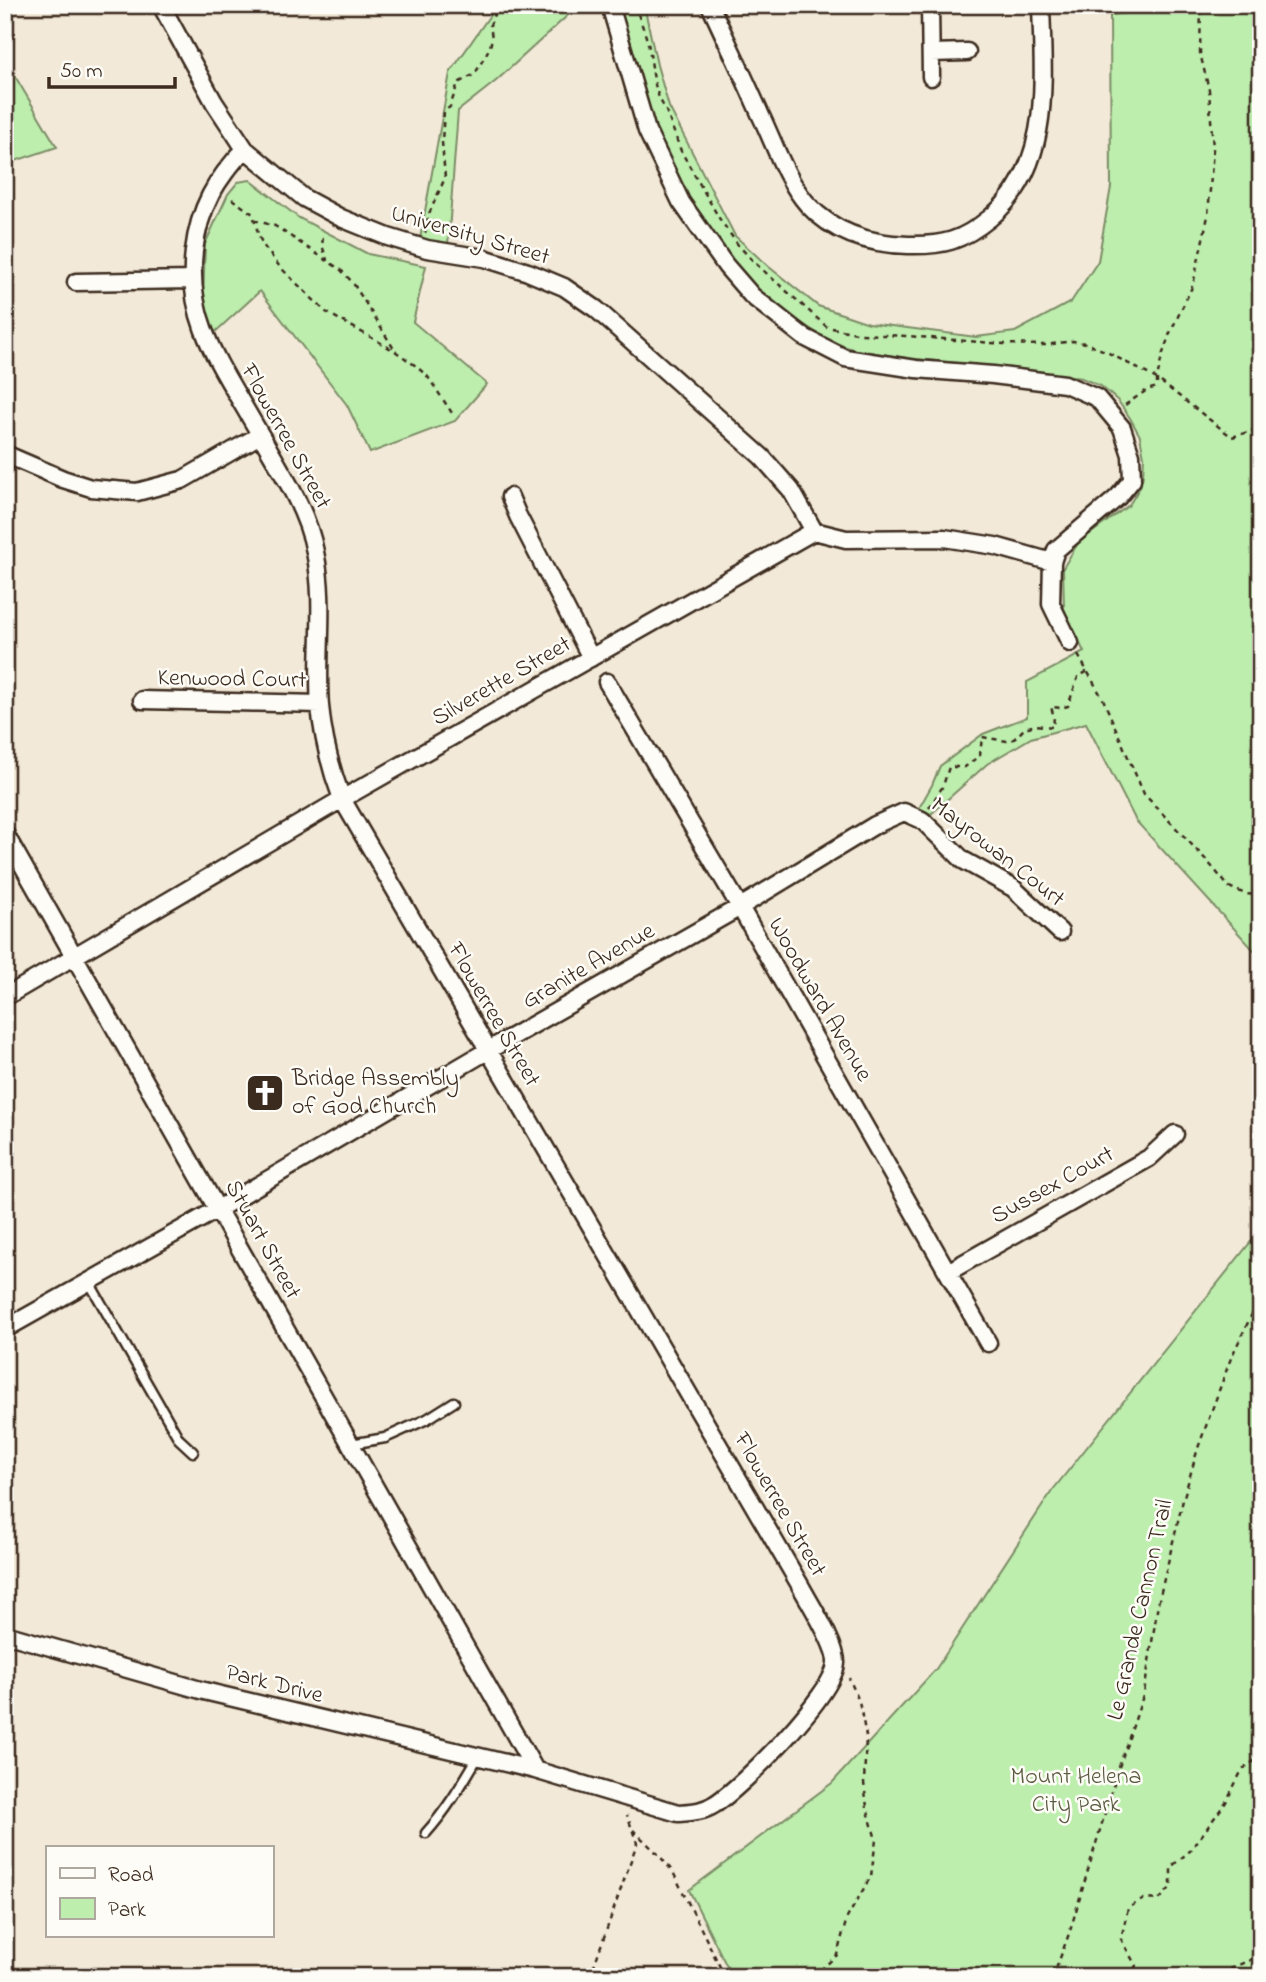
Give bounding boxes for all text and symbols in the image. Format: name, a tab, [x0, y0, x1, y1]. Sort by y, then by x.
scale bar	[49, 46, 175, 90]
text: 50 m	[60, 57, 103, 87]
street label: University Street	[386, 197, 554, 276]
street label: Flowerree Street	[230, 357, 339, 516]
street label: Silverette Street	[426, 628, 578, 736]
street label: Kenwood Court	[157, 661, 307, 699]
street label: Mayrowan Court	[922, 789, 1072, 917]
street label: Woodward Avenue	[758, 911, 880, 1089]
street label: Granite Avenue	[516, 915, 662, 1019]
street label: Flowerree Street	[437, 935, 549, 1094]
place label: Bridge Assembly of God Church	[291, 1062, 459, 1125]
church icon: Bridge Assembly of God Church	[244, 1072, 286, 1114]
street label: Sussex Court	[985, 1138, 1121, 1234]
street label: Stuart Street	[215, 1174, 309, 1306]
street label: Flowerree Street	[723, 1425, 835, 1584]
street label: Le Grande Cannon Trail	[1099, 1496, 1183, 1724]
street label: Park Drive	[222, 1656, 327, 1714]
park label: Mount Helena City Park	[1011, 1760, 1141, 1824]
legend	[46, 1846, 273, 1937]
text: Road	[108, 1861, 154, 1891]
text: Park	[108, 1896, 147, 1926]

